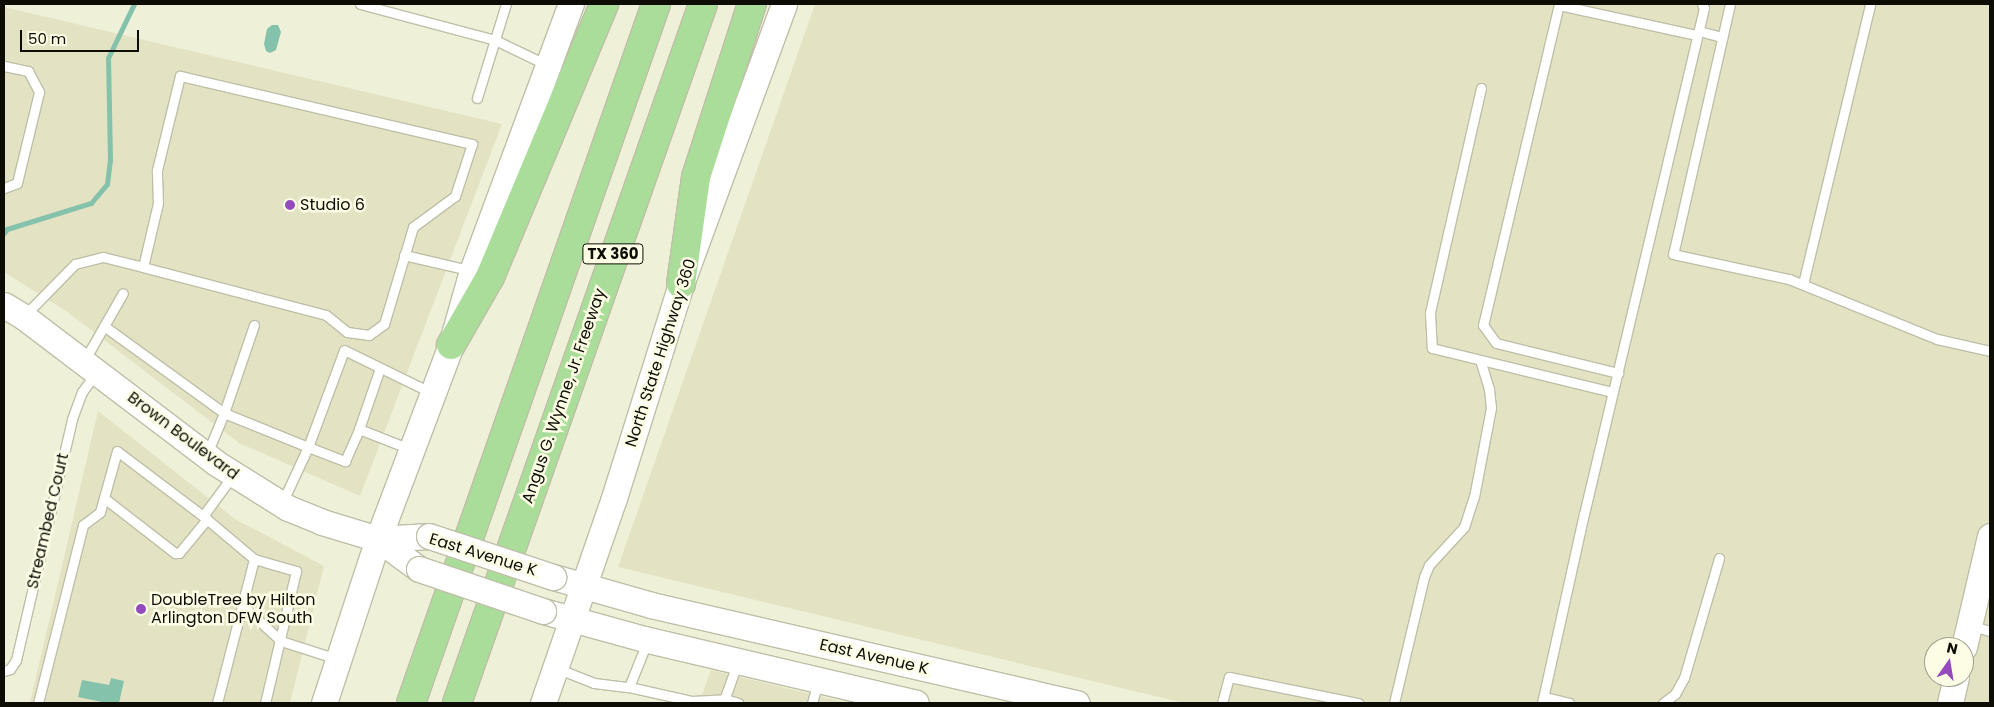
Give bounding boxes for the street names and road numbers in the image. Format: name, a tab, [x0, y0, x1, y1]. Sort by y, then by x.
road number: TX 360	[582, 242, 644, 266]
street label: North State Highway 360	[621, 256, 701, 450]
street label: Angus G. Wynne, Jr. Freeway	[518, 286, 610, 506]
street label: Brown Boulevard	[124, 388, 242, 484]
street label: Streambed Court	[23, 451, 73, 591]
street label: East Avenue K	[427, 530, 539, 580]
street label: East Avenue K	[818, 635, 930, 679]

